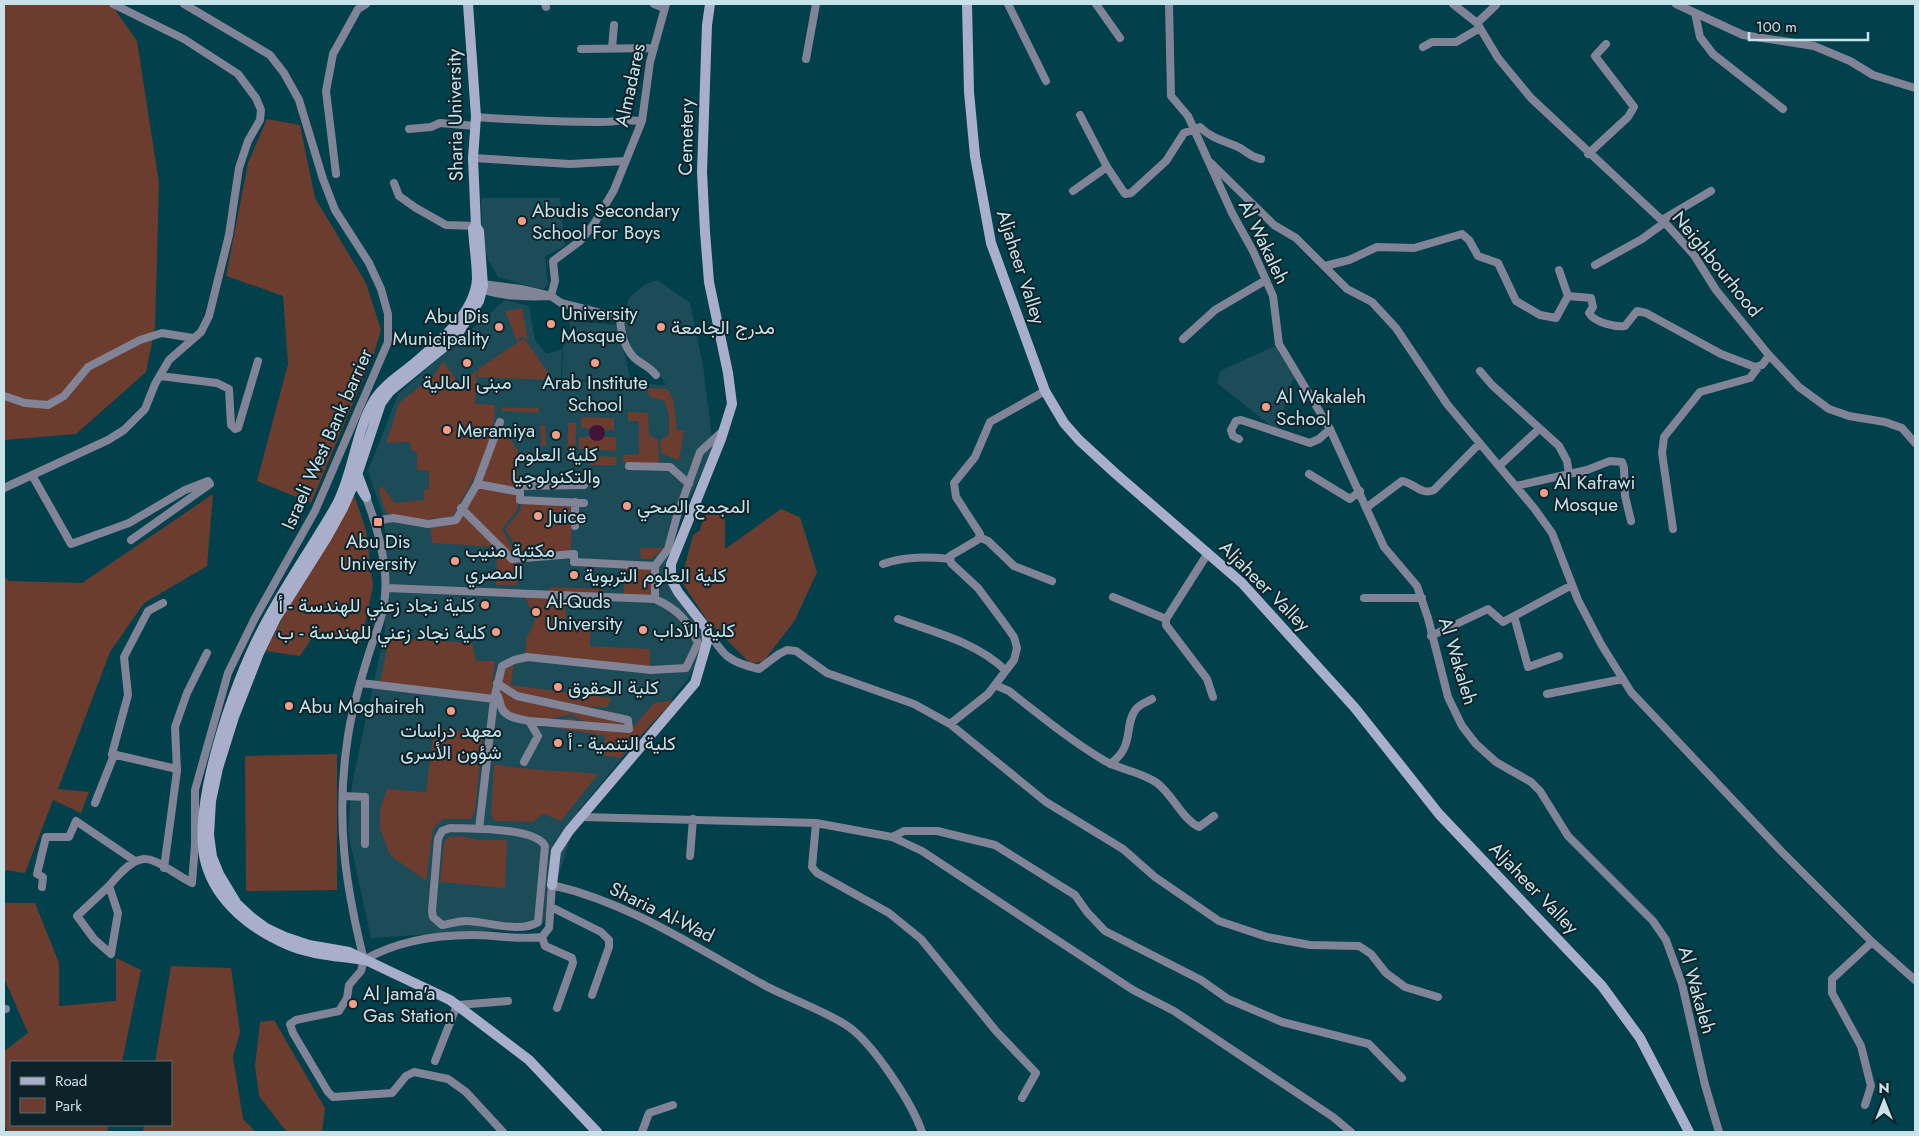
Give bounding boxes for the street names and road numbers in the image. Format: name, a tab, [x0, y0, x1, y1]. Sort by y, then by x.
street label: Almadares	[608, 41, 652, 129]
street label: Sharia University	[440, 48, 470, 181]
street label: Cemetery	[672, 98, 700, 176]
street label: Al Wakaleh	[1232, 196, 1296, 288]
street label: Neighbourhood	[1666, 205, 1768, 323]
street label: Aljaheer Valley	[990, 206, 1052, 328]
street label: Israeli West Bank barrier	[275, 344, 379, 534]
street label: Aljaheer Valley	[1213, 534, 1317, 638]
street label: Al Wakaleh	[1432, 614, 1484, 708]
street label: Aljaheer Valley	[1483, 836, 1585, 941]
street label: Sharia Al-Wad	[605, 875, 719, 949]
street label: Al Wakaleh	[1672, 943, 1722, 1037]

